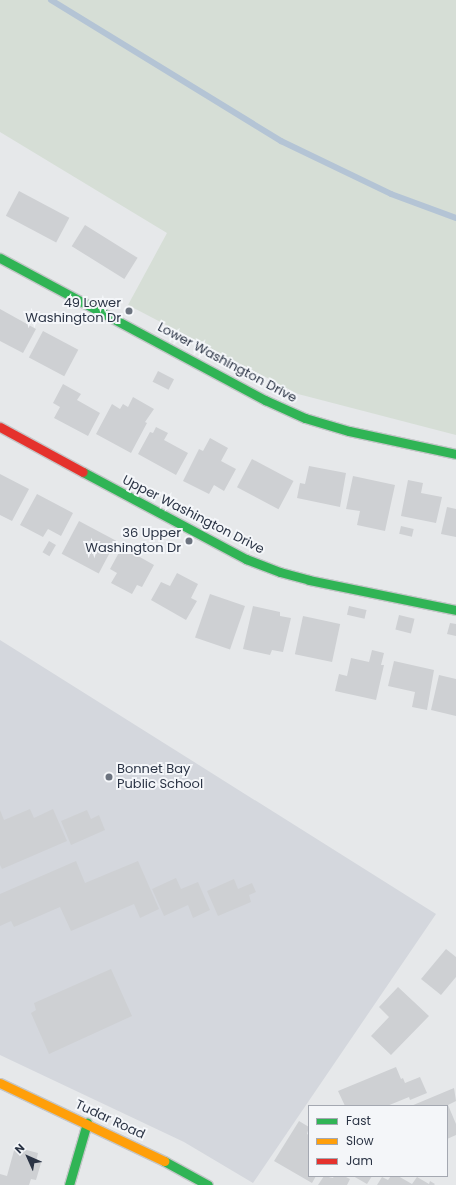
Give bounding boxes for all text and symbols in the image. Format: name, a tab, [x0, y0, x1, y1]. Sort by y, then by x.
place label: 49 Lower Washington Dr	[25, 296, 121, 327]
marker: 49 Lower Washington Dr	[124, 306, 134, 316]
street label: Lower Washington Drive	[155, 320, 299, 406]
street label: Upper Washington Drive	[119, 472, 267, 558]
place label: 36 Upper Washington Dr	[85, 526, 181, 557]
marker: 36 Upper Washington Dr	[184, 536, 194, 546]
place label: Bonnet Bay Public School	[117, 762, 203, 793]
marker: Bonnet Bay Public School	[104, 772, 114, 782]
street label: Tudar Road	[73, 1097, 147, 1143]
legend	[308, 1105, 448, 1177]
text: Fast	[346, 1112, 371, 1129]
text: Slow	[346, 1132, 374, 1149]
north arrow	[8, 1137, 48, 1177]
text: N	[11, 1140, 28, 1157]
text: Jam	[346, 1152, 373, 1169]

